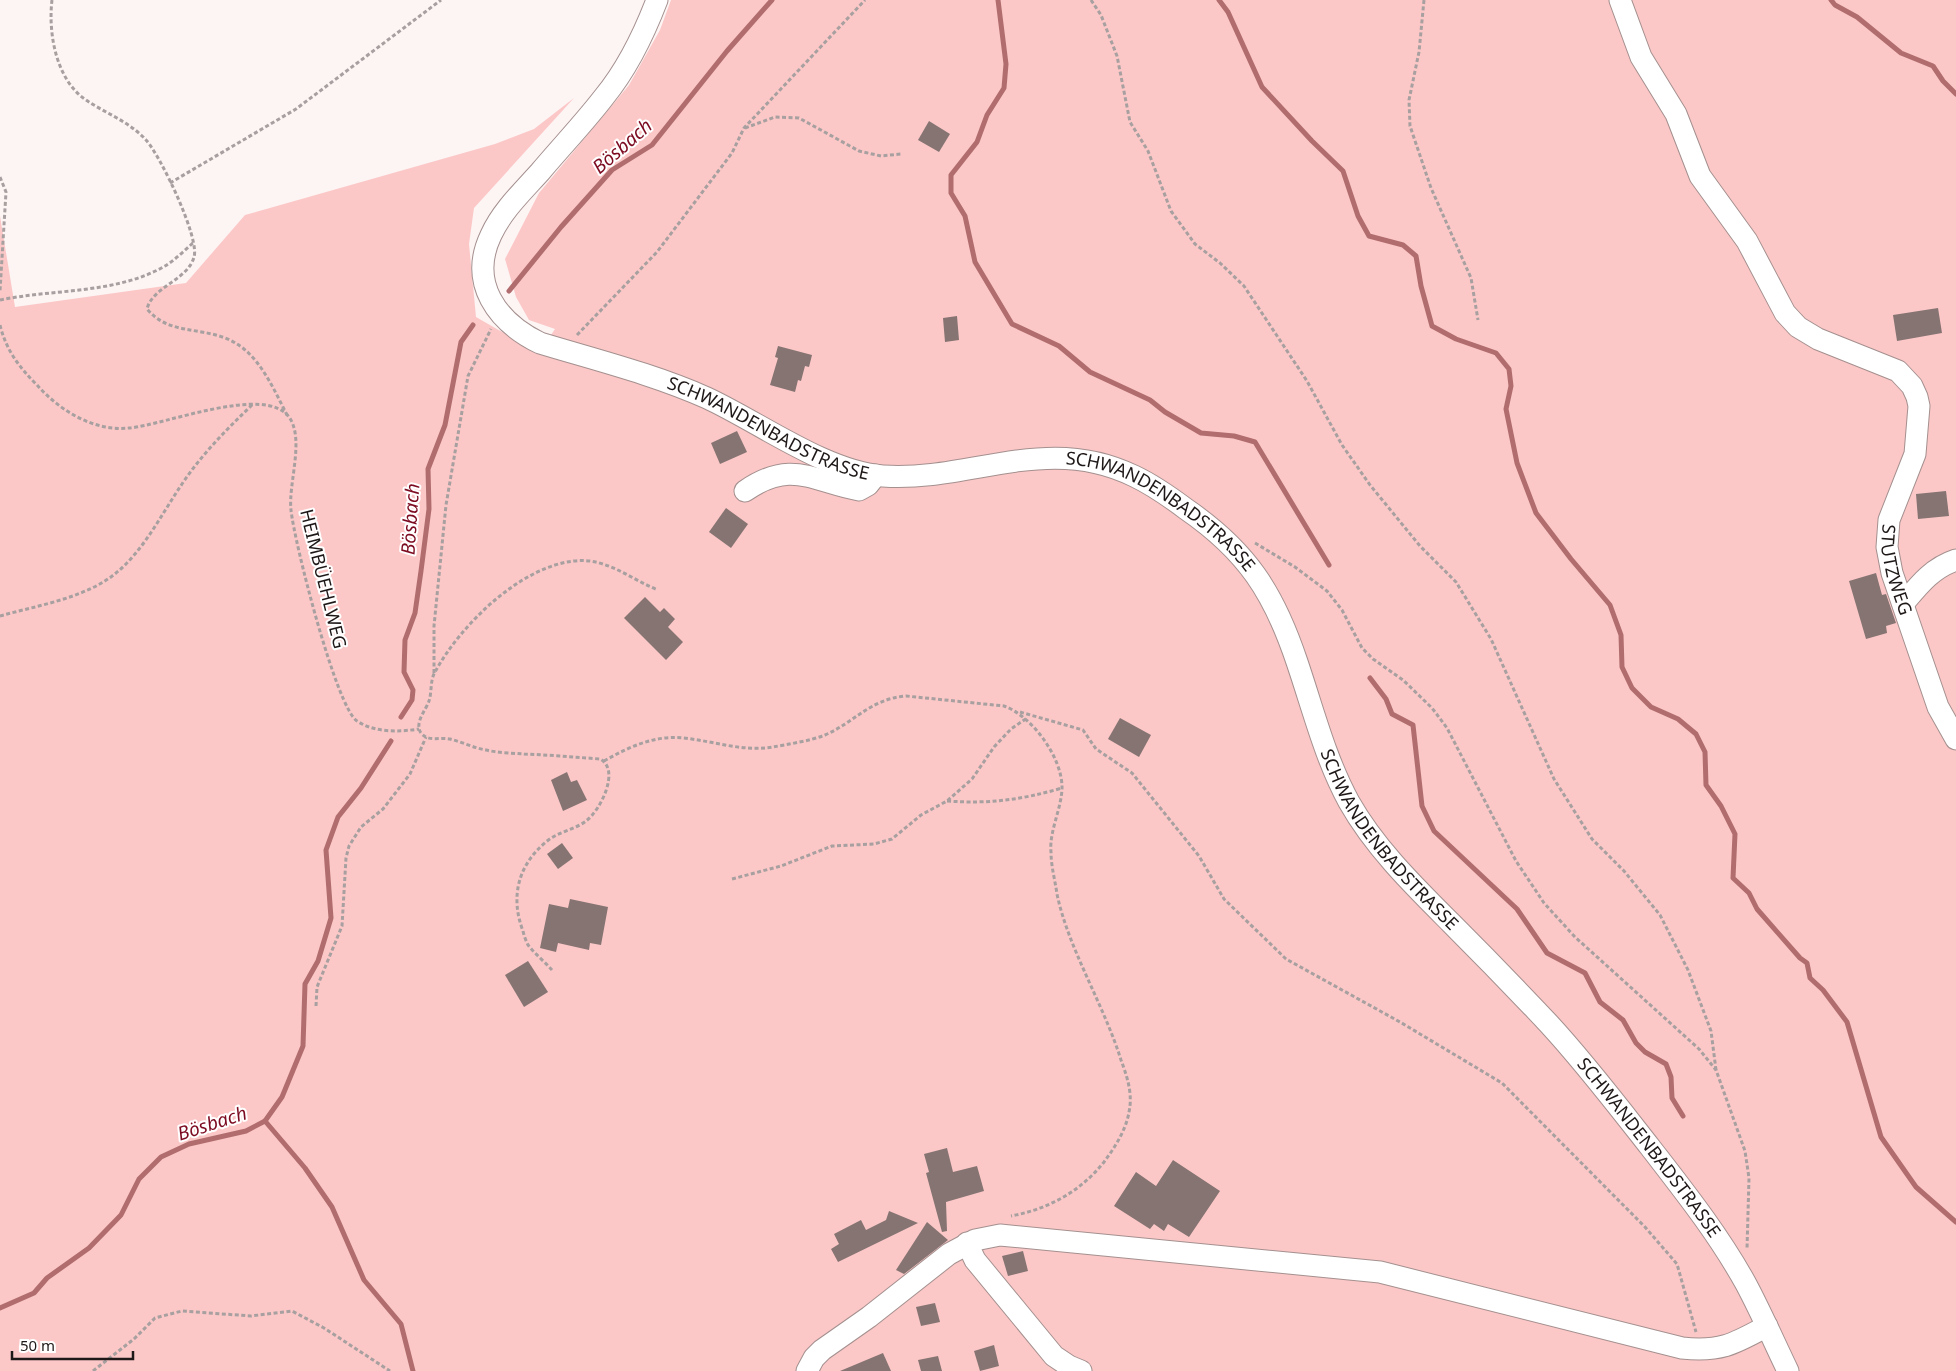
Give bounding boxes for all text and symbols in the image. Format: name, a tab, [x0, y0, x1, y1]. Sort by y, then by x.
water label: Bösbach	[586, 113, 658, 179]
street label: SCHWANDENBADSTRASSE	[664, 370, 872, 485]
street label: SCHWANDENBADSTRASSE	[1065, 445, 1261, 576]
water label: Bösbach	[395, 482, 425, 556]
street label: HEIMBÜEHLWEG	[295, 507, 353, 651]
street label: STUTZWEG	[1876, 523, 1919, 618]
street label: SCHWANDENBADSTRASSE	[1316, 745, 1464, 935]
street label: SCHWANDENBADSTRASSE	[1572, 1052, 1727, 1242]
water label: Bösbach	[174, 1100, 250, 1146]
scale bar	[12, 1328, 134, 1360]
text: 50 m	[20, 1335, 55, 1355]

